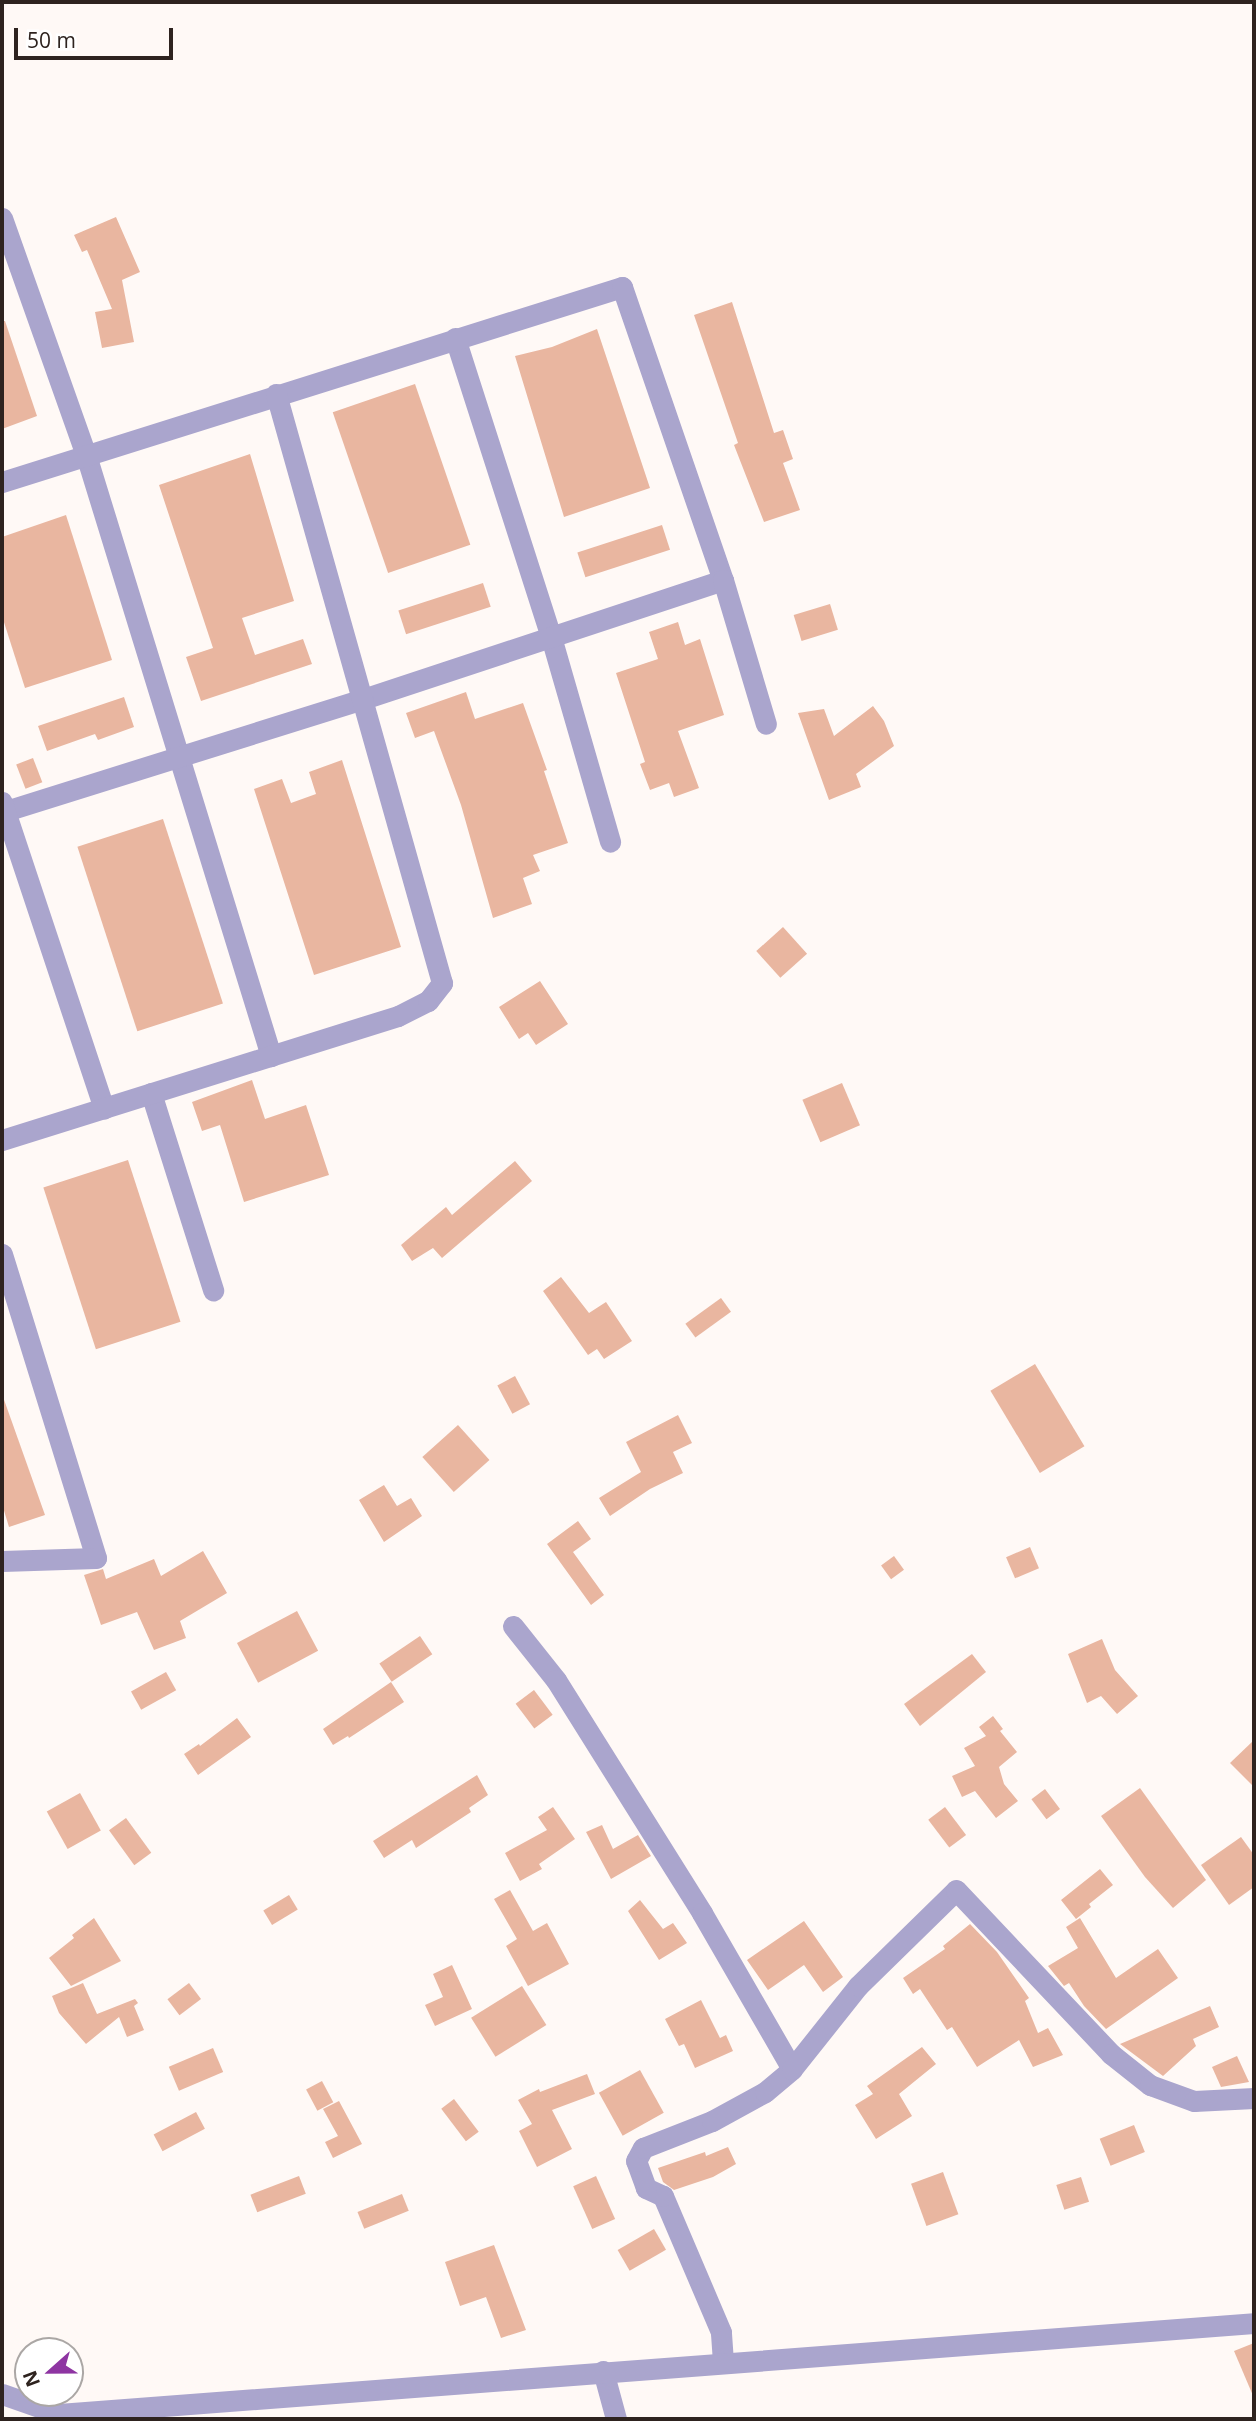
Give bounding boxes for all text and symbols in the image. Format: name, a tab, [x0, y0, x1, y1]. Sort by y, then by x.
scale bar	[18, 14, 177, 58]
text: 50 m	[27, 26, 76, 54]
north arrow	[14, 2337, 84, 2407]
text: N	[16, 2367, 46, 2391]

